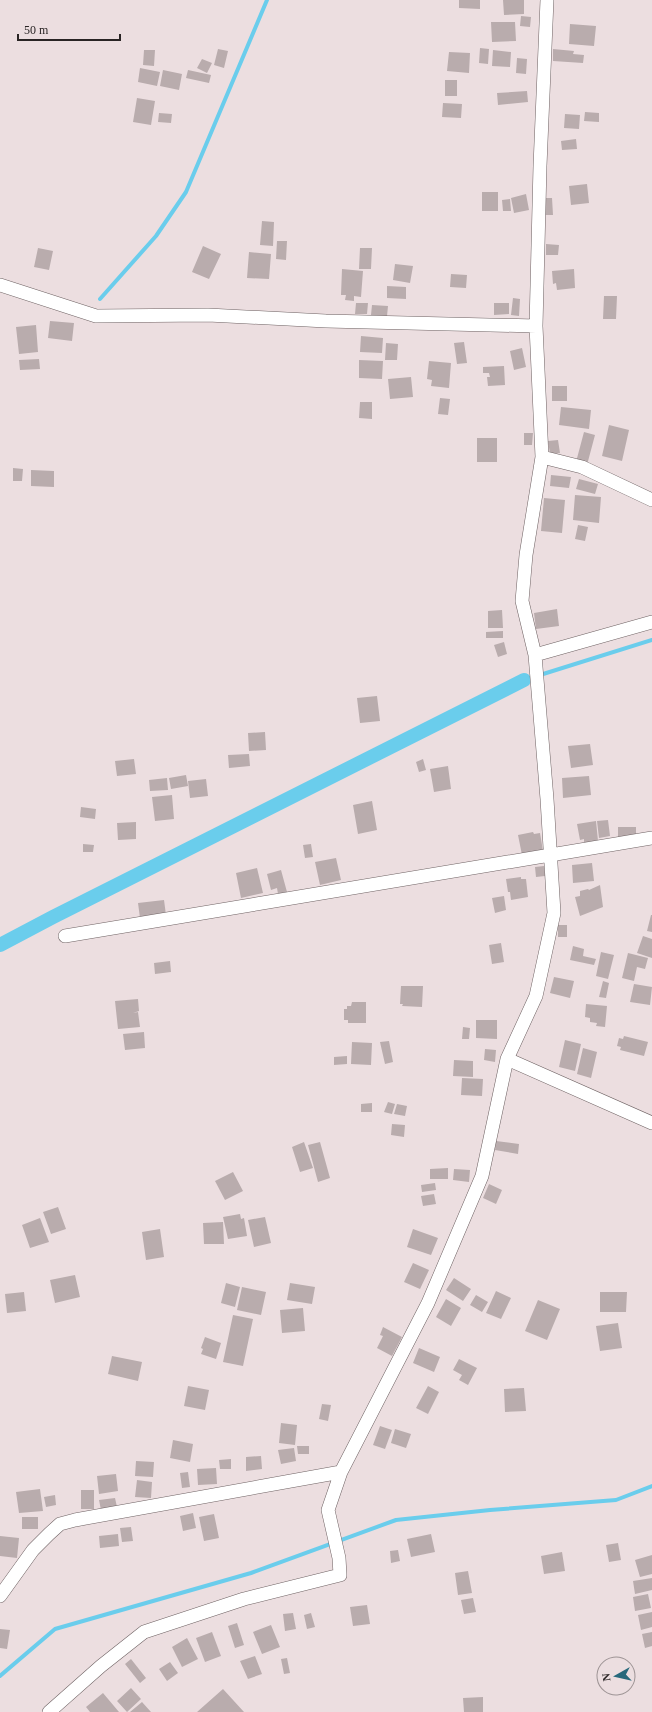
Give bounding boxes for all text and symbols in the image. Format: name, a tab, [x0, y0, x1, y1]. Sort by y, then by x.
scale bar	[18, 16, 120, 42]
text: 50 m	[24, 23, 49, 37]
north arrow	[596, 1656, 636, 1696]
text: N	[600, 1673, 613, 1682]

